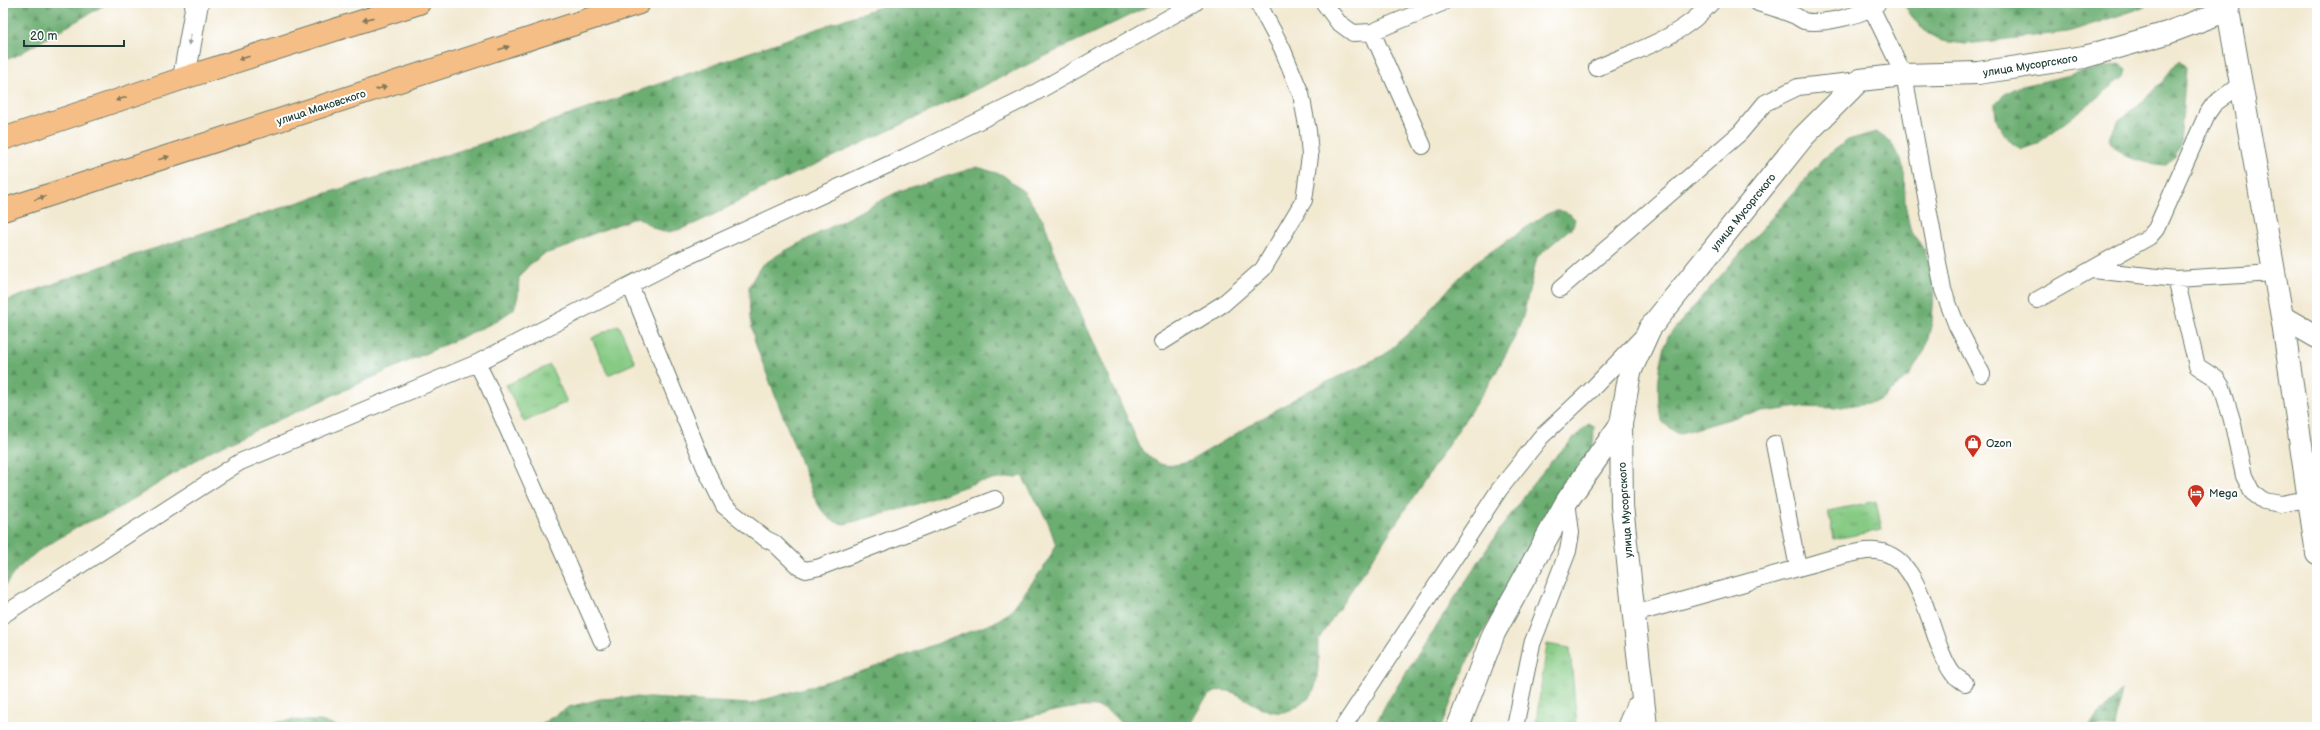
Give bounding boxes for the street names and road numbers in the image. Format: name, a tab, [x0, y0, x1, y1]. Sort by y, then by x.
street label: улица Мусоргского	[1982, 52, 2079, 79]
street label: улица Маковского	[275, 87, 368, 128]
street label: улица Мусоргского	[1708, 171, 1779, 254]
street label: улица Мусоргского	[1616, 462, 1635, 558]

